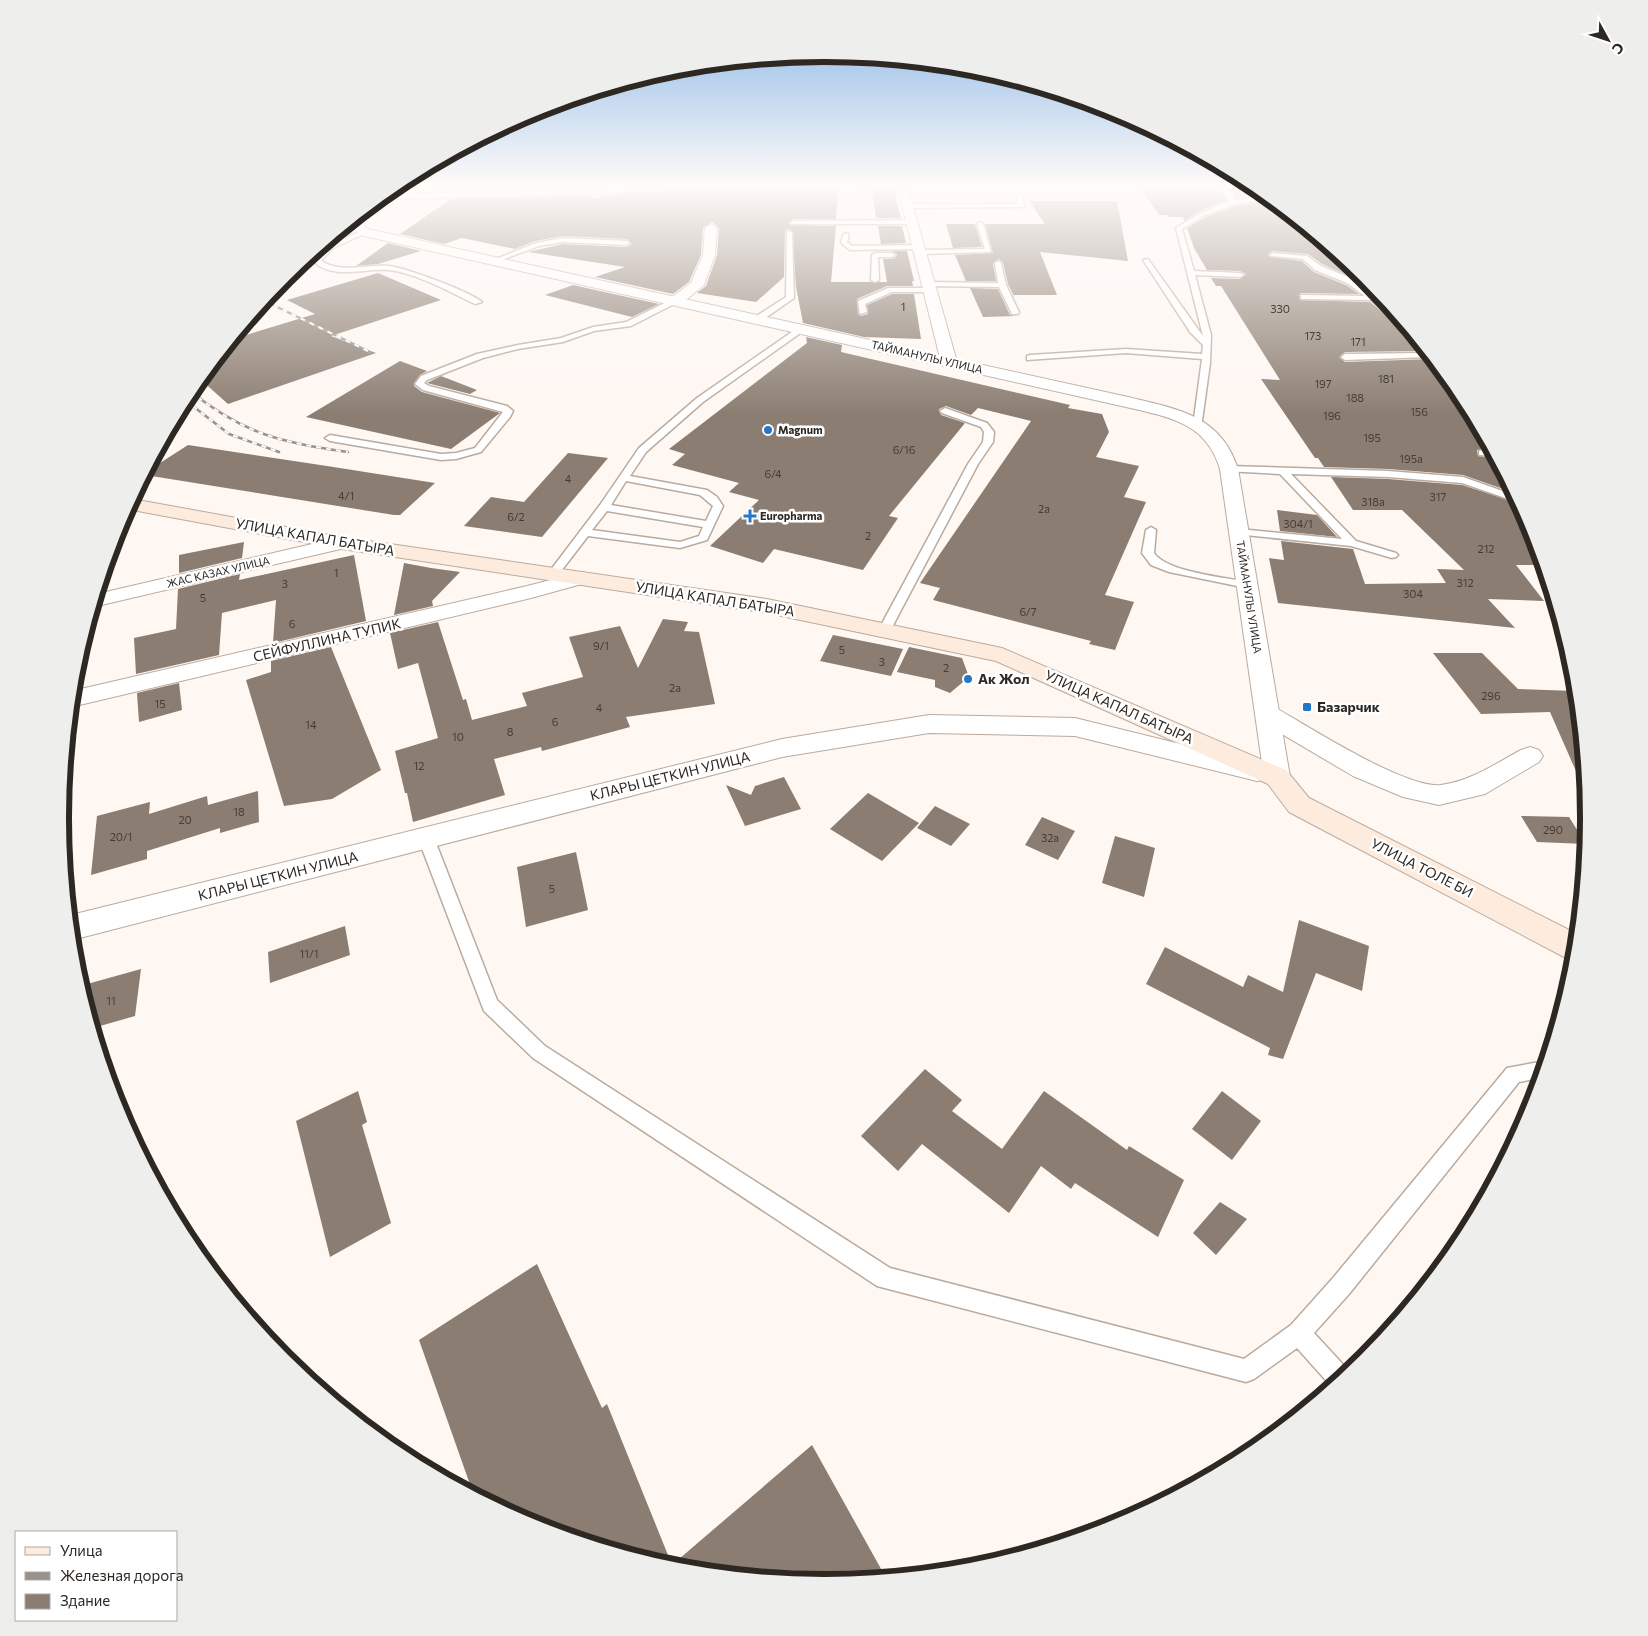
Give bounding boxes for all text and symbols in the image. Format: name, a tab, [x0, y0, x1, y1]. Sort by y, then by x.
north arrow	[1583, 15, 1633, 65]
text: С	[1609, 40, 1628, 58]
house number: 1	[901, 300, 905, 313]
house number: 330	[1270, 302, 1290, 315]
house number: 173	[1305, 329, 1321, 342]
house number: 171	[1350, 335, 1366, 348]
street label: ТАЙМАНУЛЫ УЛИЦА	[870, 336, 985, 376]
house number: 181	[1378, 372, 1394, 385]
house number: 197	[1314, 377, 1332, 390]
house number: 188	[1346, 391, 1364, 404]
house number: 156	[1410, 405, 1428, 418]
house number: 196	[1323, 409, 1341, 422]
place label: Magnum	[778, 423, 823, 436]
marker: Magnum	[762, 424, 774, 436]
house number: 195	[1363, 431, 1381, 444]
house number: 6/16	[893, 443, 916, 456]
house number: 195а	[1399, 452, 1423, 465]
house number: 6/4	[764, 467, 782, 480]
house number: 4	[565, 472, 572, 485]
house number: 4/1	[338, 489, 354, 502]
house number: 317	[1430, 490, 1447, 503]
house number: 318а	[1361, 495, 1385, 508]
house number: 2а	[1038, 502, 1050, 515]
place label: Europharma	[760, 509, 823, 522]
house number: 6/2	[507, 510, 525, 523]
marker: Europharma	[744, 510, 756, 522]
street label: УЛИЦА КАПАЛ БАТЫРА	[234, 514, 396, 559]
house number: 304/1	[1283, 517, 1313, 530]
house number: 2	[865, 529, 871, 542]
street label: ТАЙМАНУЛЫ УЛИЦА	[1234, 539, 1266, 655]
house number: 212	[1478, 542, 1494, 555]
street label: ЖАС КАЗАХ УЛИЦА	[165, 553, 271, 590]
house number: 1	[334, 566, 338, 579]
house number: 312	[1456, 576, 1474, 589]
house number: 3	[282, 577, 288, 590]
street label: УЛИЦА КАПАЛ БАТЫРА	[634, 578, 796, 620]
house number: 304	[1403, 587, 1423, 600]
house number: 5	[200, 591, 206, 604]
house number: 6/7	[1019, 605, 1037, 618]
street label: СЕЙФУЛЛИНА ТУПИК	[251, 614, 402, 665]
house number: 6	[289, 617, 296, 630]
house number: 9/1	[593, 639, 609, 652]
house number: 5	[839, 643, 845, 656]
house number: 3	[879, 655, 885, 668]
house number: 2	[943, 661, 949, 674]
street label: УЛИЦА КАПАЛ БАТЫРА	[1042, 666, 1197, 747]
place label: Ак Жол	[978, 670, 1030, 687]
marker: Ак Жол	[962, 673, 974, 685]
house number: 2а	[669, 681, 681, 694]
house number: 296	[1481, 689, 1501, 702]
house number: 15	[154, 697, 166, 710]
place label: Базарчик	[1317, 698, 1380, 715]
house number: 4	[596, 701, 603, 714]
marker: Базарчик	[1301, 701, 1313, 713]
house number: 6	[552, 715, 559, 728]
house number: 14	[305, 718, 317, 731]
house number: 8	[507, 725, 514, 738]
house number: 10	[452, 730, 464, 743]
street label: КЛАРЫ ЦЕТКИН УЛИЦА	[588, 747, 752, 804]
house number: 12	[414, 759, 424, 772]
house number: 18	[233, 805, 245, 818]
house number: 20	[178, 813, 192, 826]
house number: 290	[1543, 823, 1563, 836]
house number: 20/1	[110, 830, 132, 843]
house number: 32а	[1041, 831, 1059, 844]
street label: УЛИЦА ТОЛЕ БИ	[1368, 834, 1476, 901]
street label: КЛАРЫ ЦЕТКИН УЛИЦА	[196, 847, 360, 904]
house number: 5	[549, 882, 555, 895]
house number: 11/1	[299, 947, 319, 960]
house number: 11	[106, 994, 116, 1007]
legend	[15, 1531, 178, 1621]
text: Улица	[60, 1541, 102, 1559]
text: Железная дорога	[60, 1566, 184, 1584]
text: Здание	[60, 1591, 110, 1609]

